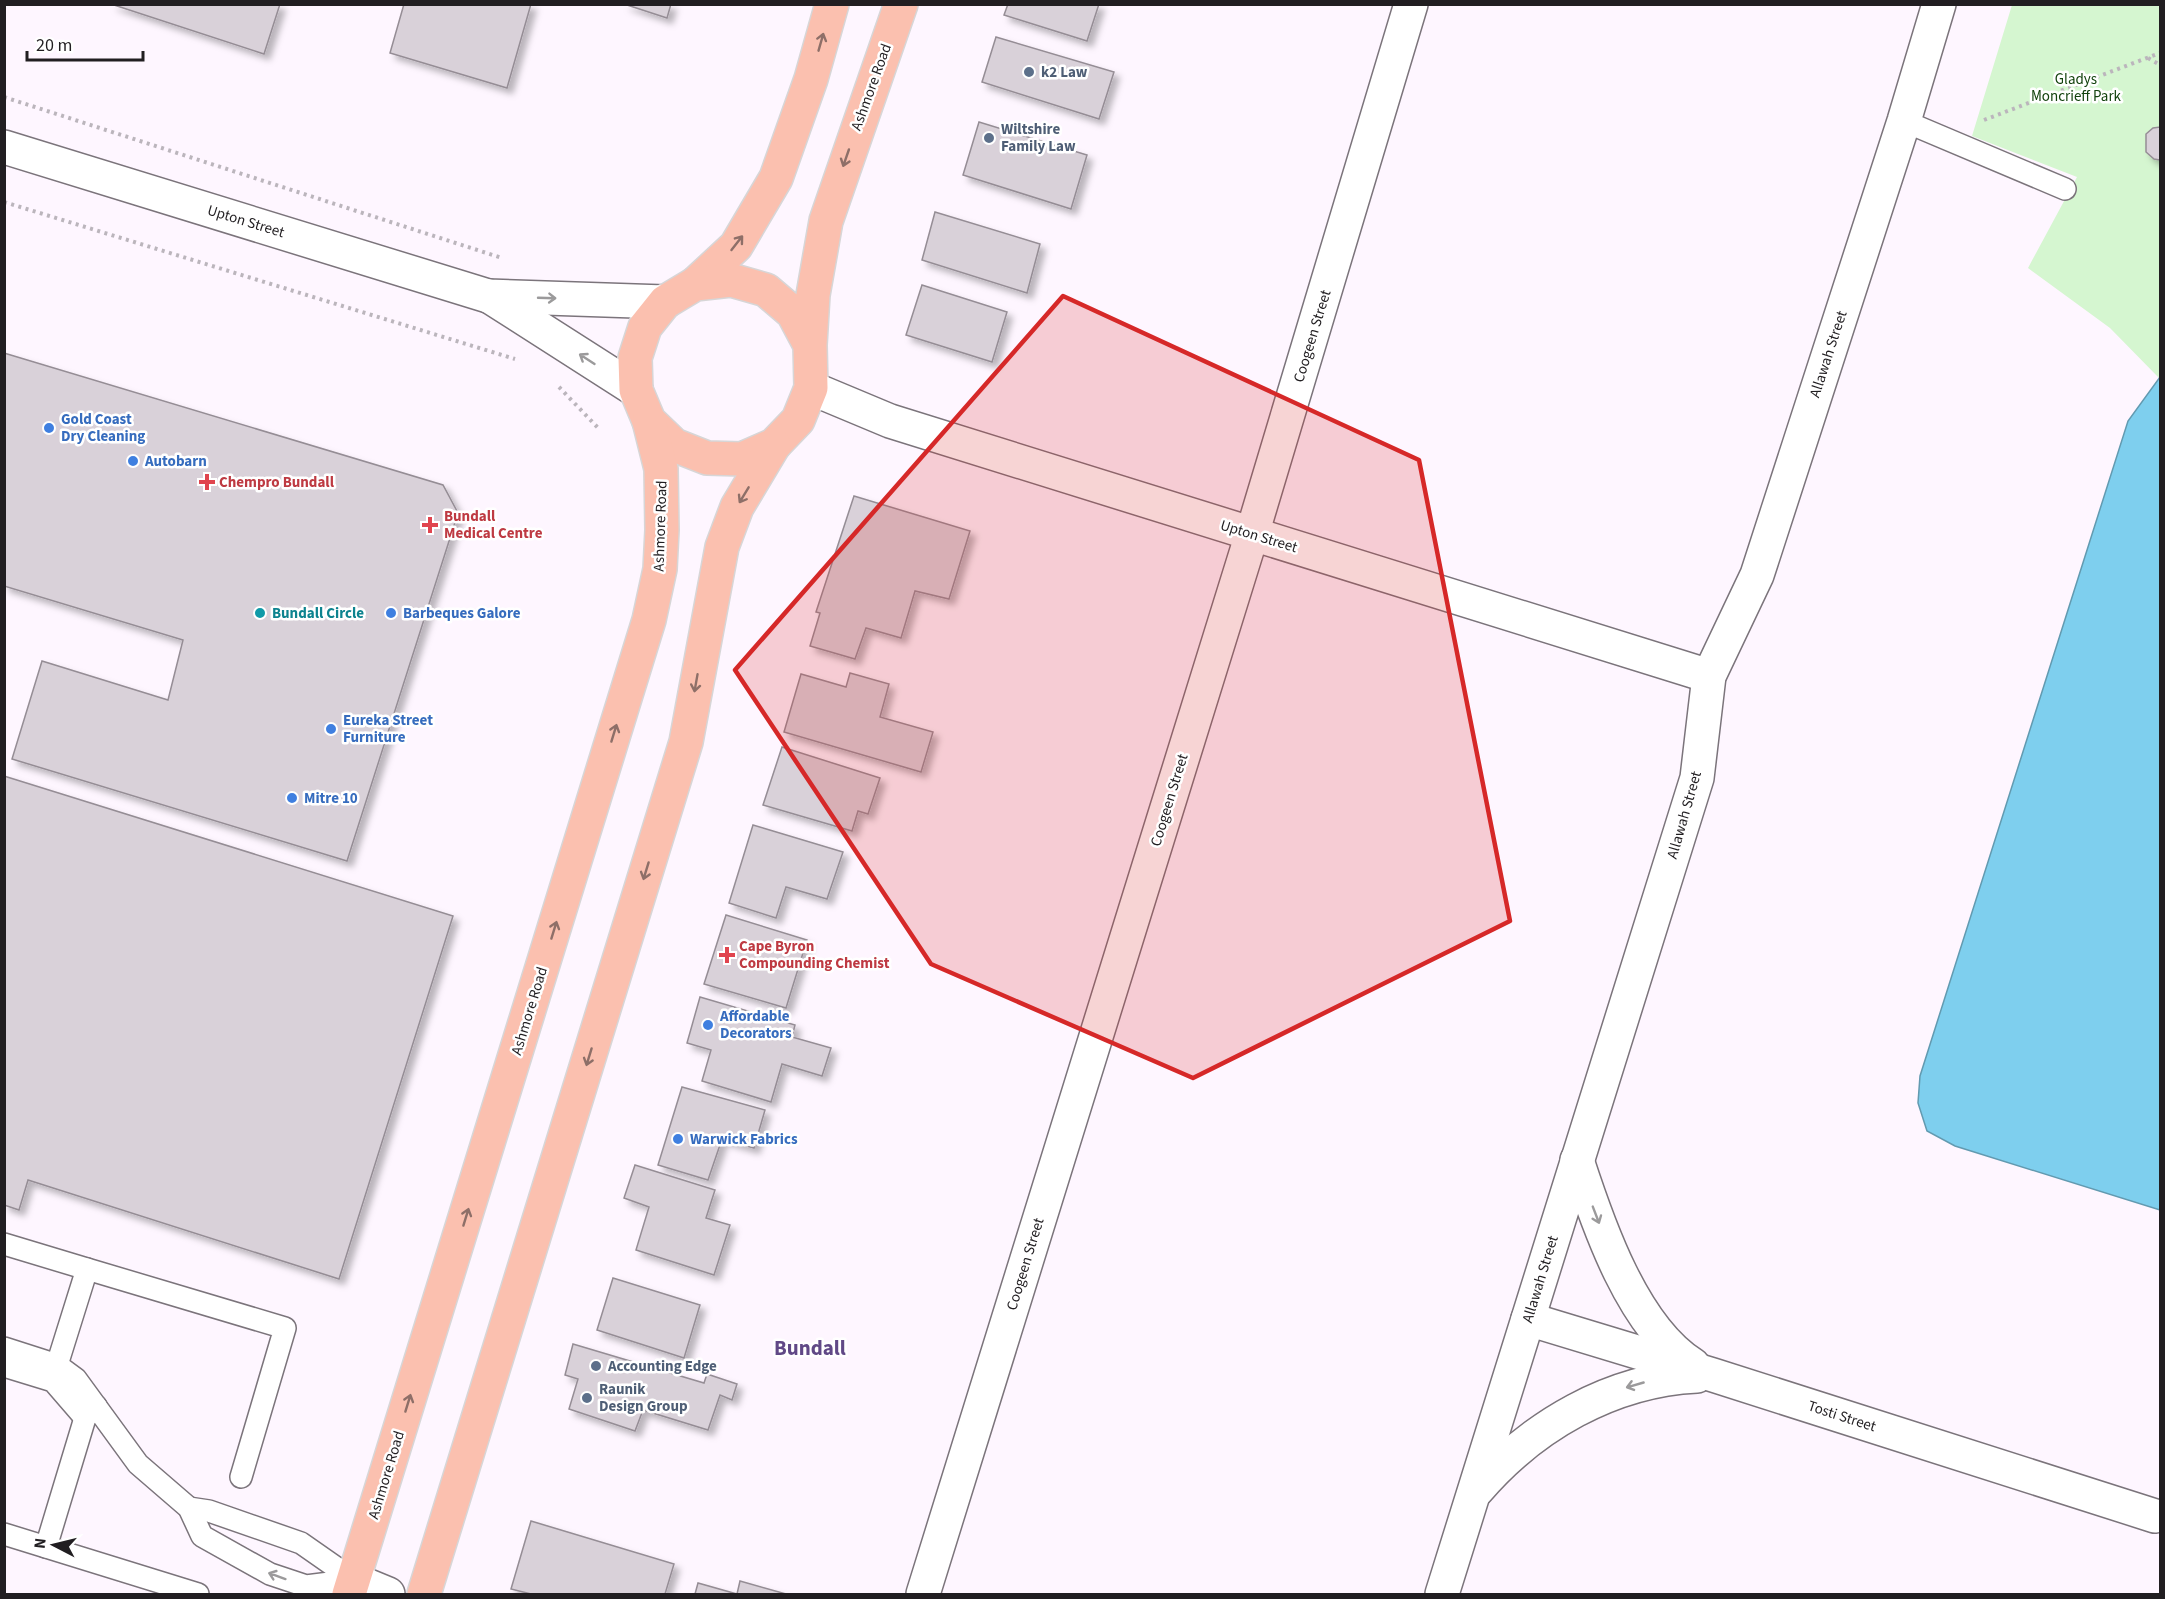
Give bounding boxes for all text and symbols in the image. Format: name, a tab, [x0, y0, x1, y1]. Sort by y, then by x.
scale bar	[27, 24, 142, 62]
one-way arrow	[816, 32, 827, 51]
text: 20 m	[36, 33, 72, 58]
street label: Ashmore Road	[846, 41, 897, 134]
place label: k2 Law	[1041, 62, 1088, 83]
marker: k2 Law	[1022, 65, 1036, 79]
park label: Gladys Moncrieff Park	[2031, 69, 2122, 107]
place label: Wiltshire Family Law	[1001, 119, 1076, 157]
marker: Wiltshire Family Law	[982, 131, 996, 145]
one-way arrow	[839, 149, 850, 167]
street label: Upton Street	[205, 200, 287, 243]
one-way arrow	[730, 235, 743, 251]
street label: Coogeen Street	[1288, 287, 1337, 385]
one-way arrow	[536, 292, 556, 303]
street label: Allawah Street	[1805, 308, 1852, 400]
one-way arrow	[579, 352, 596, 364]
place label: Gold Coast Dry Cleaning	[61, 409, 145, 447]
marker: Gold Coast Dry Cleaning	[42, 421, 56, 435]
place label: Autobarn	[144, 451, 207, 472]
marker: Autobarn	[126, 454, 140, 468]
place label: Chempro Bundall	[219, 472, 335, 493]
marker: Chempro Bundall	[200, 475, 214, 489]
street label: Ashmore Road	[648, 480, 673, 572]
one-way arrow	[738, 486, 750, 503]
place label: Bundall Medical Centre	[444, 506, 543, 544]
street label: Upton Street	[1218, 515, 1300, 558]
marker: Bundall Medical Centre	[421, 516, 439, 534]
place label: Bundall Circle	[272, 603, 364, 624]
place label: Barbeques Galore	[403, 603, 521, 624]
marker: Bundall Circle	[253, 606, 267, 620]
marker: Barbeques Galore	[384, 606, 398, 620]
one-way arrow	[690, 672, 701, 692]
place label: Eureka Street Furniture	[343, 710, 433, 748]
marker: Eureka Street Furniture	[324, 722, 338, 736]
one-way arrow	[609, 724, 620, 743]
street label: Coogeen Street	[1145, 751, 1194, 849]
street label: Allawah Street	[1662, 769, 1707, 861]
place label: Mitre 10	[304, 788, 358, 809]
marker: Mitre 10	[285, 791, 299, 805]
one-way arrow	[640, 861, 651, 880]
one-way arrow	[549, 921, 560, 940]
place label: Cape Byron Compounding Chemist	[739, 936, 890, 974]
marker: Cape Byron Compounding Chemist	[720, 948, 734, 962]
street label: Ashmore Road	[506, 964, 553, 1058]
place label: Affordable Decorators	[719, 1006, 792, 1044]
marker: Affordable Decorators	[701, 1018, 715, 1032]
one-way arrow	[583, 1047, 594, 1066]
place label: Warwick Fabrics	[690, 1129, 798, 1150]
marker: Warwick Fabrics	[671, 1132, 685, 1146]
one-way arrow	[1591, 1206, 1602, 1224]
one-way arrow	[461, 1208, 472, 1227]
street label: Coogeen Street	[1001, 1215, 1050, 1313]
street label: Allawah Street	[1517, 1233, 1564, 1325]
district label: Bundall	[774, 1333, 846, 1363]
place label: Accounting Edge	[607, 1356, 717, 1377]
marker: Accounting Edge	[589, 1359, 603, 1373]
place label: Raunik Design Group	[599, 1379, 688, 1417]
one-way arrow	[1626, 1380, 1645, 1391]
marker: Raunik Design Group	[580, 1391, 594, 1405]
one-way arrow	[403, 1394, 414, 1413]
street label: Tosti Street	[1805, 1396, 1879, 1437]
street label: Ashmore Road	[363, 1428, 410, 1522]
north arrow	[24, 1515, 84, 1575]
text: N	[29, 1537, 52, 1550]
one-way arrow	[268, 1569, 286, 1580]

